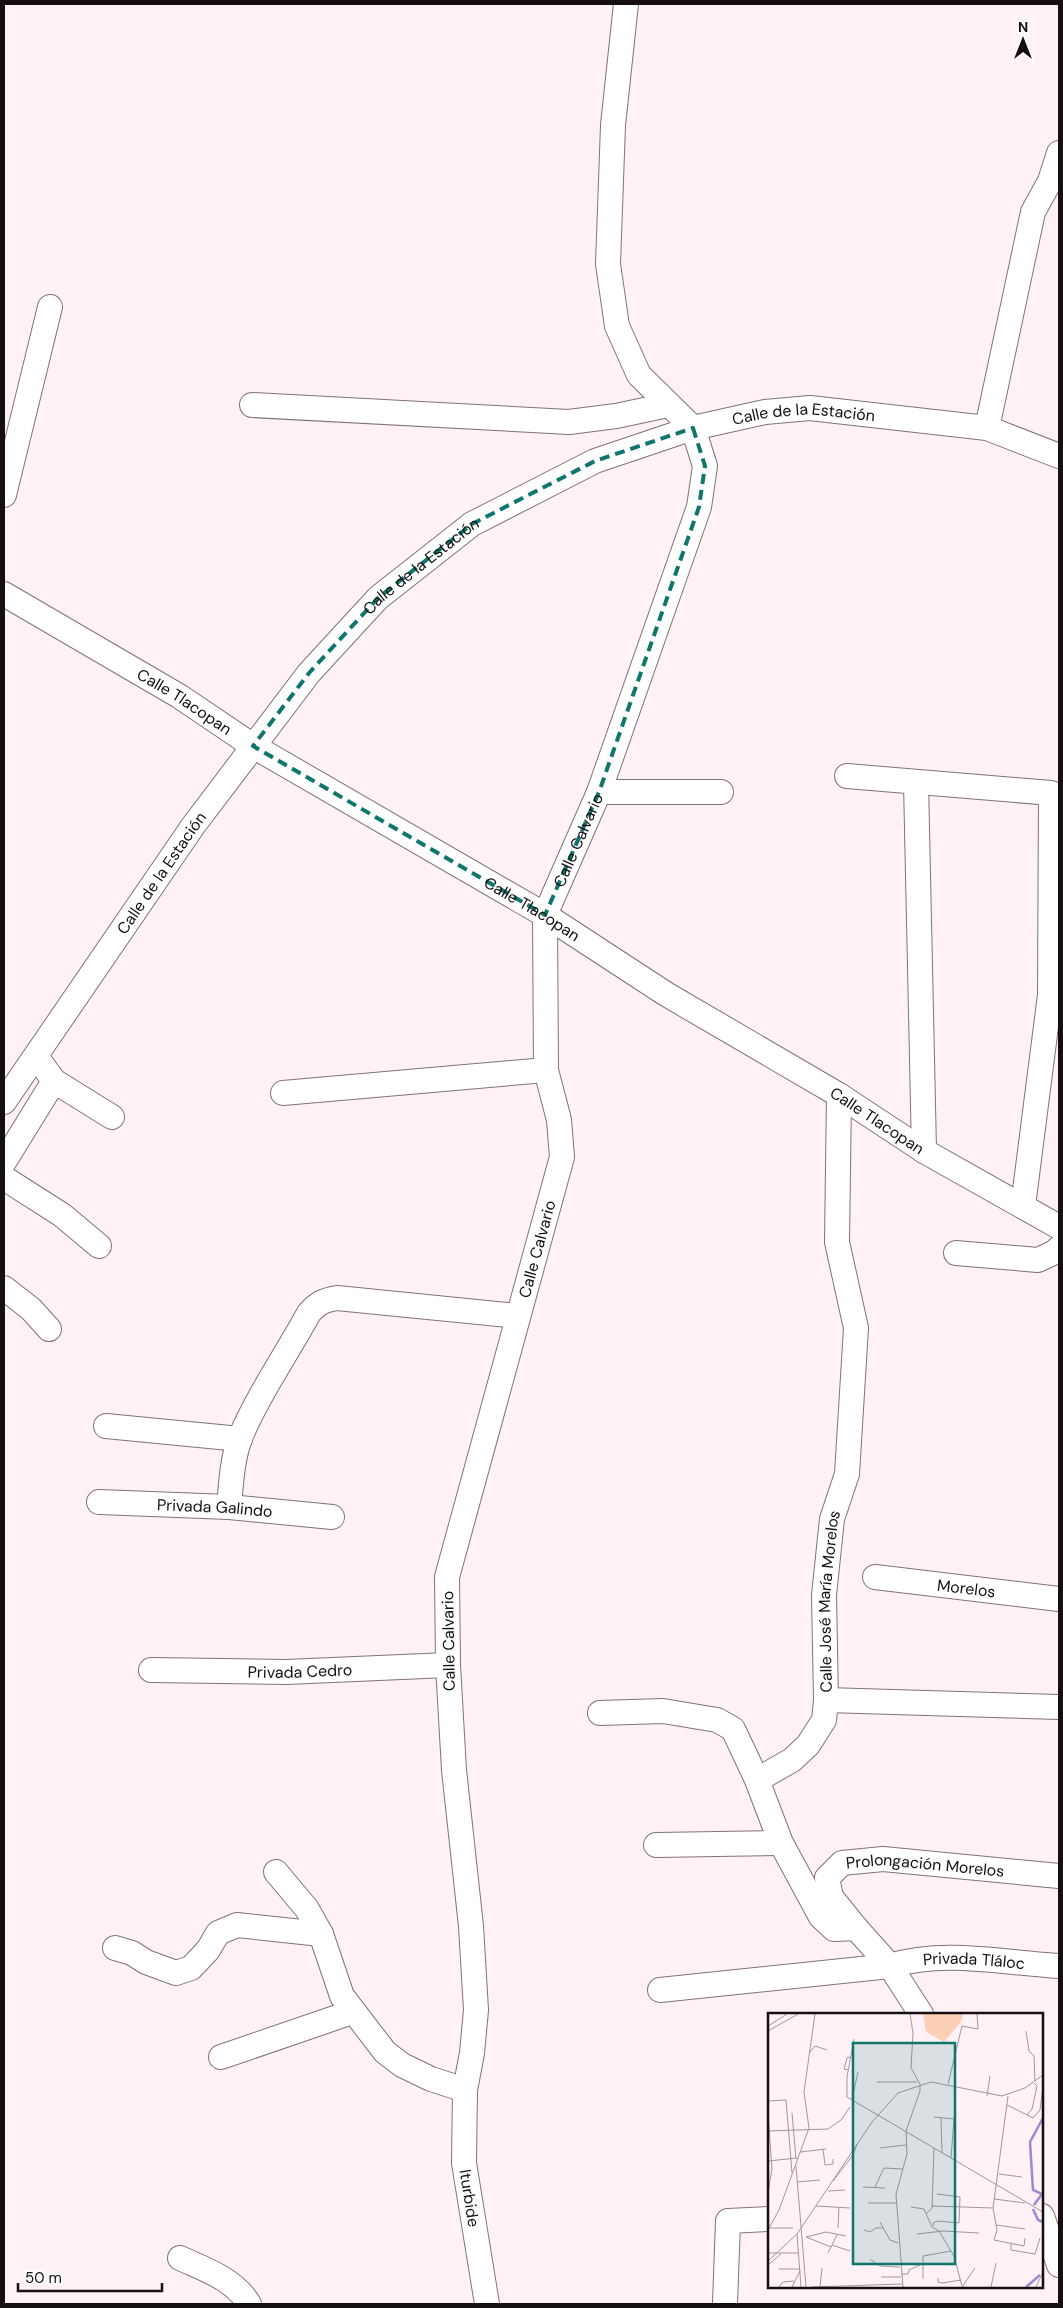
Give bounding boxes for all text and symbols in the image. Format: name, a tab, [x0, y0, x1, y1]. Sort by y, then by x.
north arrow	[998, 15, 1048, 65]
text: N	[1018, 18, 1028, 36]
street label: Calle de la Estación	[730, 398, 876, 430]
street label: Calle de la Estación	[358, 512, 482, 619]
street label: Calle Tlacopan	[133, 664, 236, 740]
street label: Calle Calvario	[549, 790, 608, 891]
street label: Calle de la Estación	[112, 808, 211, 938]
street label: Calle Tlacopan	[480, 872, 584, 946]
street label: Calle Tlacopan	[826, 1082, 928, 1159]
street label: Calle Calvario	[514, 1198, 561, 1300]
street label: Privada Galindo	[157, 1494, 274, 1522]
street label: Calle José María Morelos	[814, 1507, 845, 1693]
street label: Morelos	[936, 1575, 997, 1602]
street label: Calle Calvario	[437, 1591, 460, 1691]
street label: Privada Cedro	[248, 1659, 353, 1683]
street label: Prolongación Morelos	[845, 1849, 1005, 1882]
street label: Privada Tláloc	[922, 1948, 1026, 1974]
inset map	[768, 2013, 1043, 2288]
street label: Iturbide	[455, 2168, 484, 2228]
scale bar	[18, 2260, 161, 2292]
text: 50 m	[25, 2268, 62, 2288]

